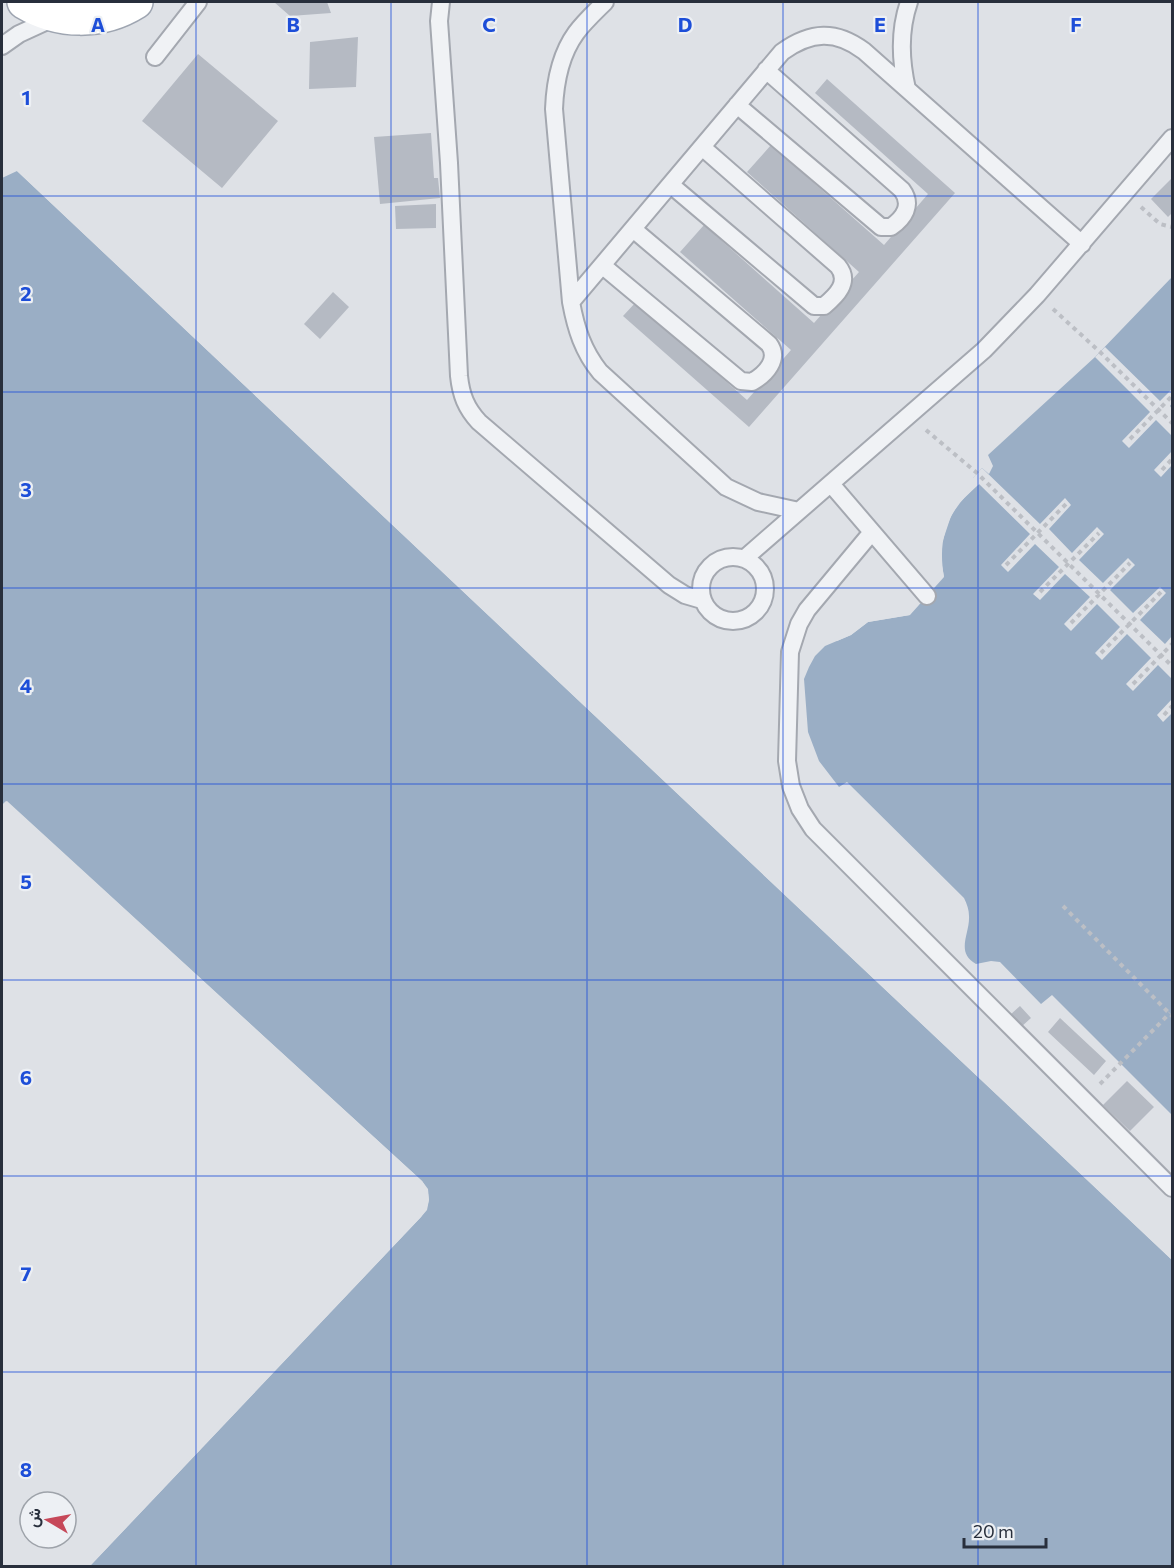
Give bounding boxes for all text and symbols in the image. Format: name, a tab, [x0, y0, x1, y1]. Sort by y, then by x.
text: A	[91, 12, 105, 36]
text: B	[286, 12, 300, 36]
text: C	[482, 12, 496, 36]
text: D	[678, 12, 692, 36]
text: E	[874, 12, 886, 36]
text: F	[1070, 12, 1082, 36]
text: 1	[21, 85, 31, 109]
text: 2	[20, 281, 32, 305]
text: 3	[20, 477, 32, 501]
text: 4	[20, 673, 32, 697]
text: 5	[20, 869, 32, 893]
text: 6	[20, 1065, 32, 1089]
text: 7	[21, 1261, 32, 1285]
text: 8	[20, 1457, 32, 1481]
north arrow	[18, 1490, 78, 1550]
text: ش	[22, 1506, 45, 1529]
scale bar	[964, 1511, 1046, 1549]
text: 20 m	[973, 1520, 1014, 1542]

